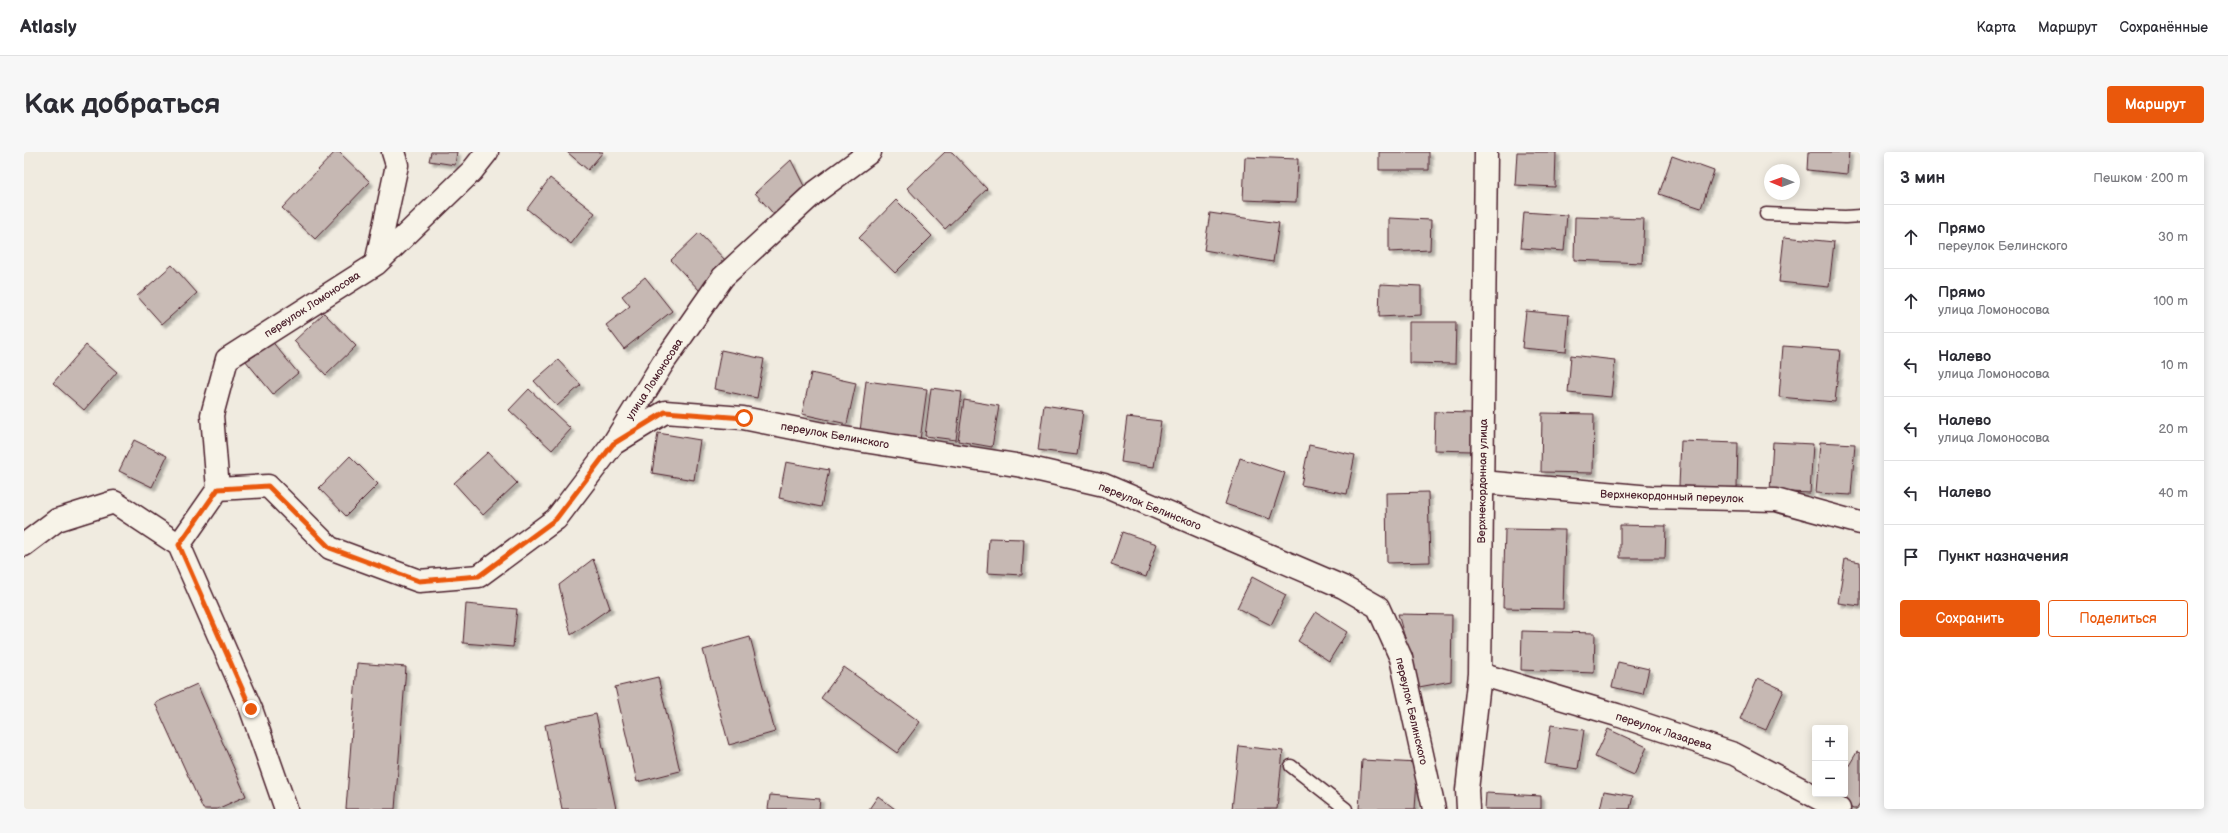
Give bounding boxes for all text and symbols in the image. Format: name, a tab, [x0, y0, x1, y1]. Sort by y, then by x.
text: Atlasly	[20, 16, 77, 39]
text: Карта	[1977, 19, 2016, 36]
text: Маршрут	[2038, 19, 2098, 36]
text: Сохранённые	[2120, 19, 2208, 36]
button: Маршрут	[2107, 86, 2204, 123]
text: Как добраться	[24, 88, 221, 121]
north arrow	[1764, 164, 1800, 200]
text: 3 мин	[1900, 168, 1945, 188]
text: Пешком · 200 m	[2093, 170, 2188, 186]
text: Прямо	[1938, 219, 1985, 238]
icon: ahead	[1900, 226, 1922, 248]
text: 30 m	[2158, 229, 2188, 245]
text: переулок Белинского	[1938, 238, 2068, 254]
street label: переулок Ломоносова	[262, 268, 363, 340]
text: Прямо	[1938, 283, 1985, 302]
icon: ahead	[1900, 290, 1922, 312]
text: 100 m	[2153, 293, 2188, 309]
text: улица Ломоносова	[1938, 302, 2050, 318]
street label: улица Ломоносова	[623, 336, 686, 422]
text: Налево	[1938, 347, 1991, 366]
icon: left	[1900, 354, 1922, 376]
text: 10 m	[2161, 357, 2188, 373]
text: улица Ломоносова	[1938, 366, 2050, 382]
route start	[735, 409, 753, 427]
text: Налево	[1938, 411, 1991, 430]
street label: Верхнекордонная улица	[1475, 418, 1490, 543]
icon: left	[1900, 418, 1922, 440]
street label: переулок Белинского	[780, 420, 890, 451]
text: 20 m	[2158, 421, 2188, 437]
text: улица Ломоносова	[1938, 430, 2050, 446]
street label: переулок Белинского	[1097, 480, 1203, 533]
icon: left	[1900, 482, 1922, 504]
text: Налево	[1938, 483, 1991, 502]
text: 40 m	[2158, 485, 2188, 501]
street label: Верхнекордонный переулок	[1600, 487, 1744, 506]
icon: arrive	[1900, 546, 1922, 568]
text: Пункт назначения	[1938, 547, 2069, 566]
button: Сохранить	[1900, 600, 2040, 637]
button: Поделиться	[2048, 600, 2188, 637]
street label: переулок Белинского	[1393, 656, 1430, 766]
route end	[242, 700, 260, 718]
street label: переулок Лазарева	[1614, 710, 1714, 753]
map controls	[1812, 725, 1848, 797]
button: +	[1812, 725, 1848, 761]
button: −	[1812, 761, 1848, 797]

